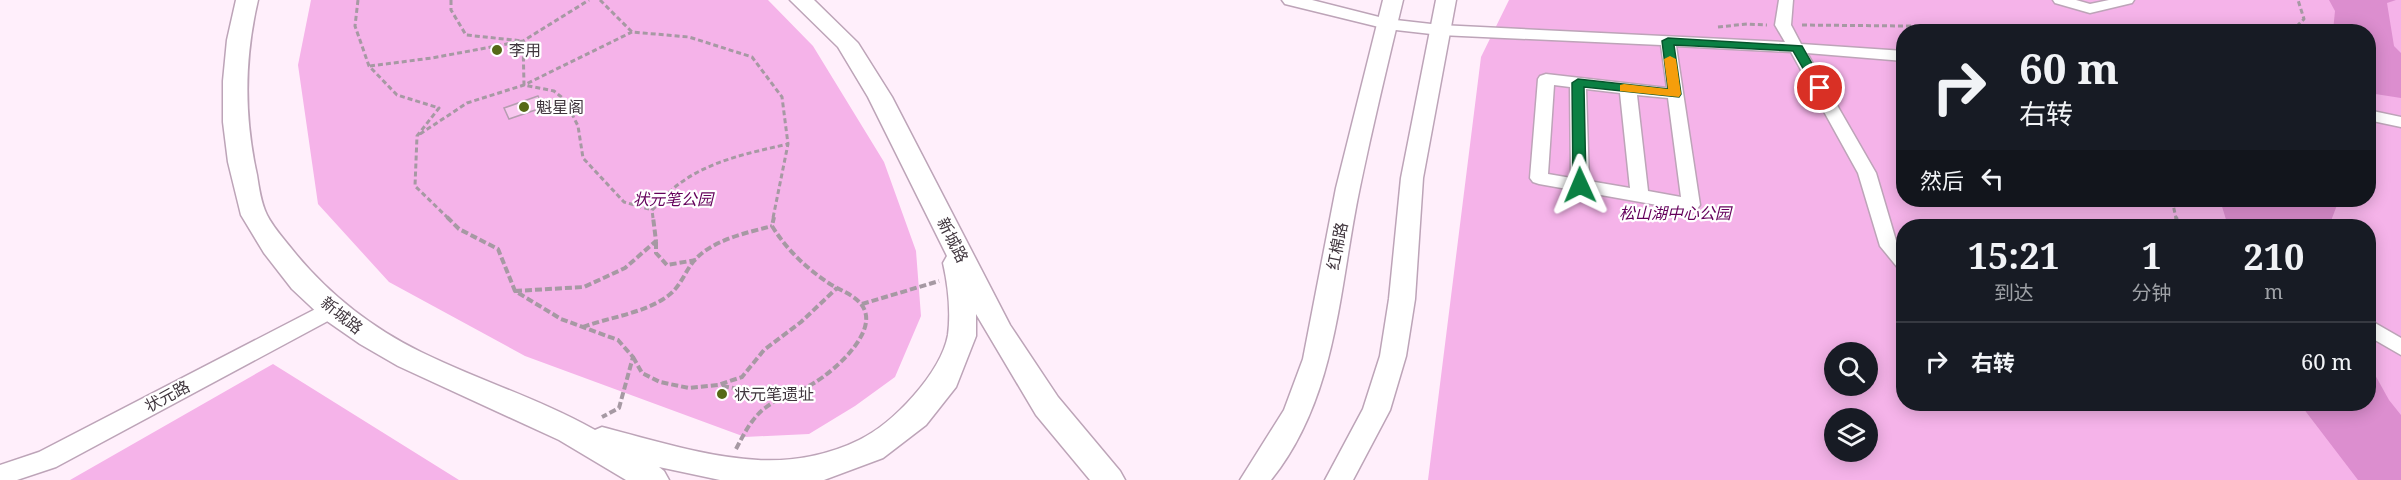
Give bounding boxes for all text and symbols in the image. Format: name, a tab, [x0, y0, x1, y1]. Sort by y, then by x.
place label: 李用	[509, 39, 541, 61]
text: 60 m	[2019, 39, 2119, 96]
marker: 李用	[490, 43, 504, 57]
icon: right	[1920, 48, 1998, 126]
pin	[1794, 62, 1845, 113]
icon: arrive	[1803, 71, 1836, 104]
text: 右转	[2019, 95, 2073, 132]
place label: 魁星阁	[536, 96, 584, 118]
marker: 魁星阁	[517, 100, 531, 114]
position arrow	[1548, 153, 1612, 217]
icon: left	[1976, 162, 2009, 195]
text: 然后	[1920, 165, 1964, 195]
park label: 状元笔公园	[633, 188, 715, 210]
park label: 松山湖中心公园	[1619, 202, 1733, 224]
street label: 新城路	[932, 214, 974, 266]
street label: 红棉路	[1322, 220, 1352, 272]
text: 15:21	[1968, 231, 2060, 280]
text: 1	[2141, 231, 2162, 280]
text: 210	[2243, 232, 2304, 281]
text: m	[2264, 278, 2283, 305]
text: 到达	[1994, 279, 2034, 306]
text: 分钟	[2132, 279, 2172, 306]
street label: 新城路	[316, 291, 368, 339]
map controls	[1824, 342, 1878, 462]
button: search	[1824, 342, 1878, 396]
icon: right	[1920, 345, 1953, 378]
text: 60 m	[2301, 346, 2352, 376]
text: 右转	[1971, 347, 2015, 377]
street label: 状元路	[141, 375, 193, 417]
place label: 状元笔遗址	[734, 383, 814, 405]
marker: 状元笔遗址	[715, 387, 729, 401]
button: layers	[1824, 408, 1878, 462]

